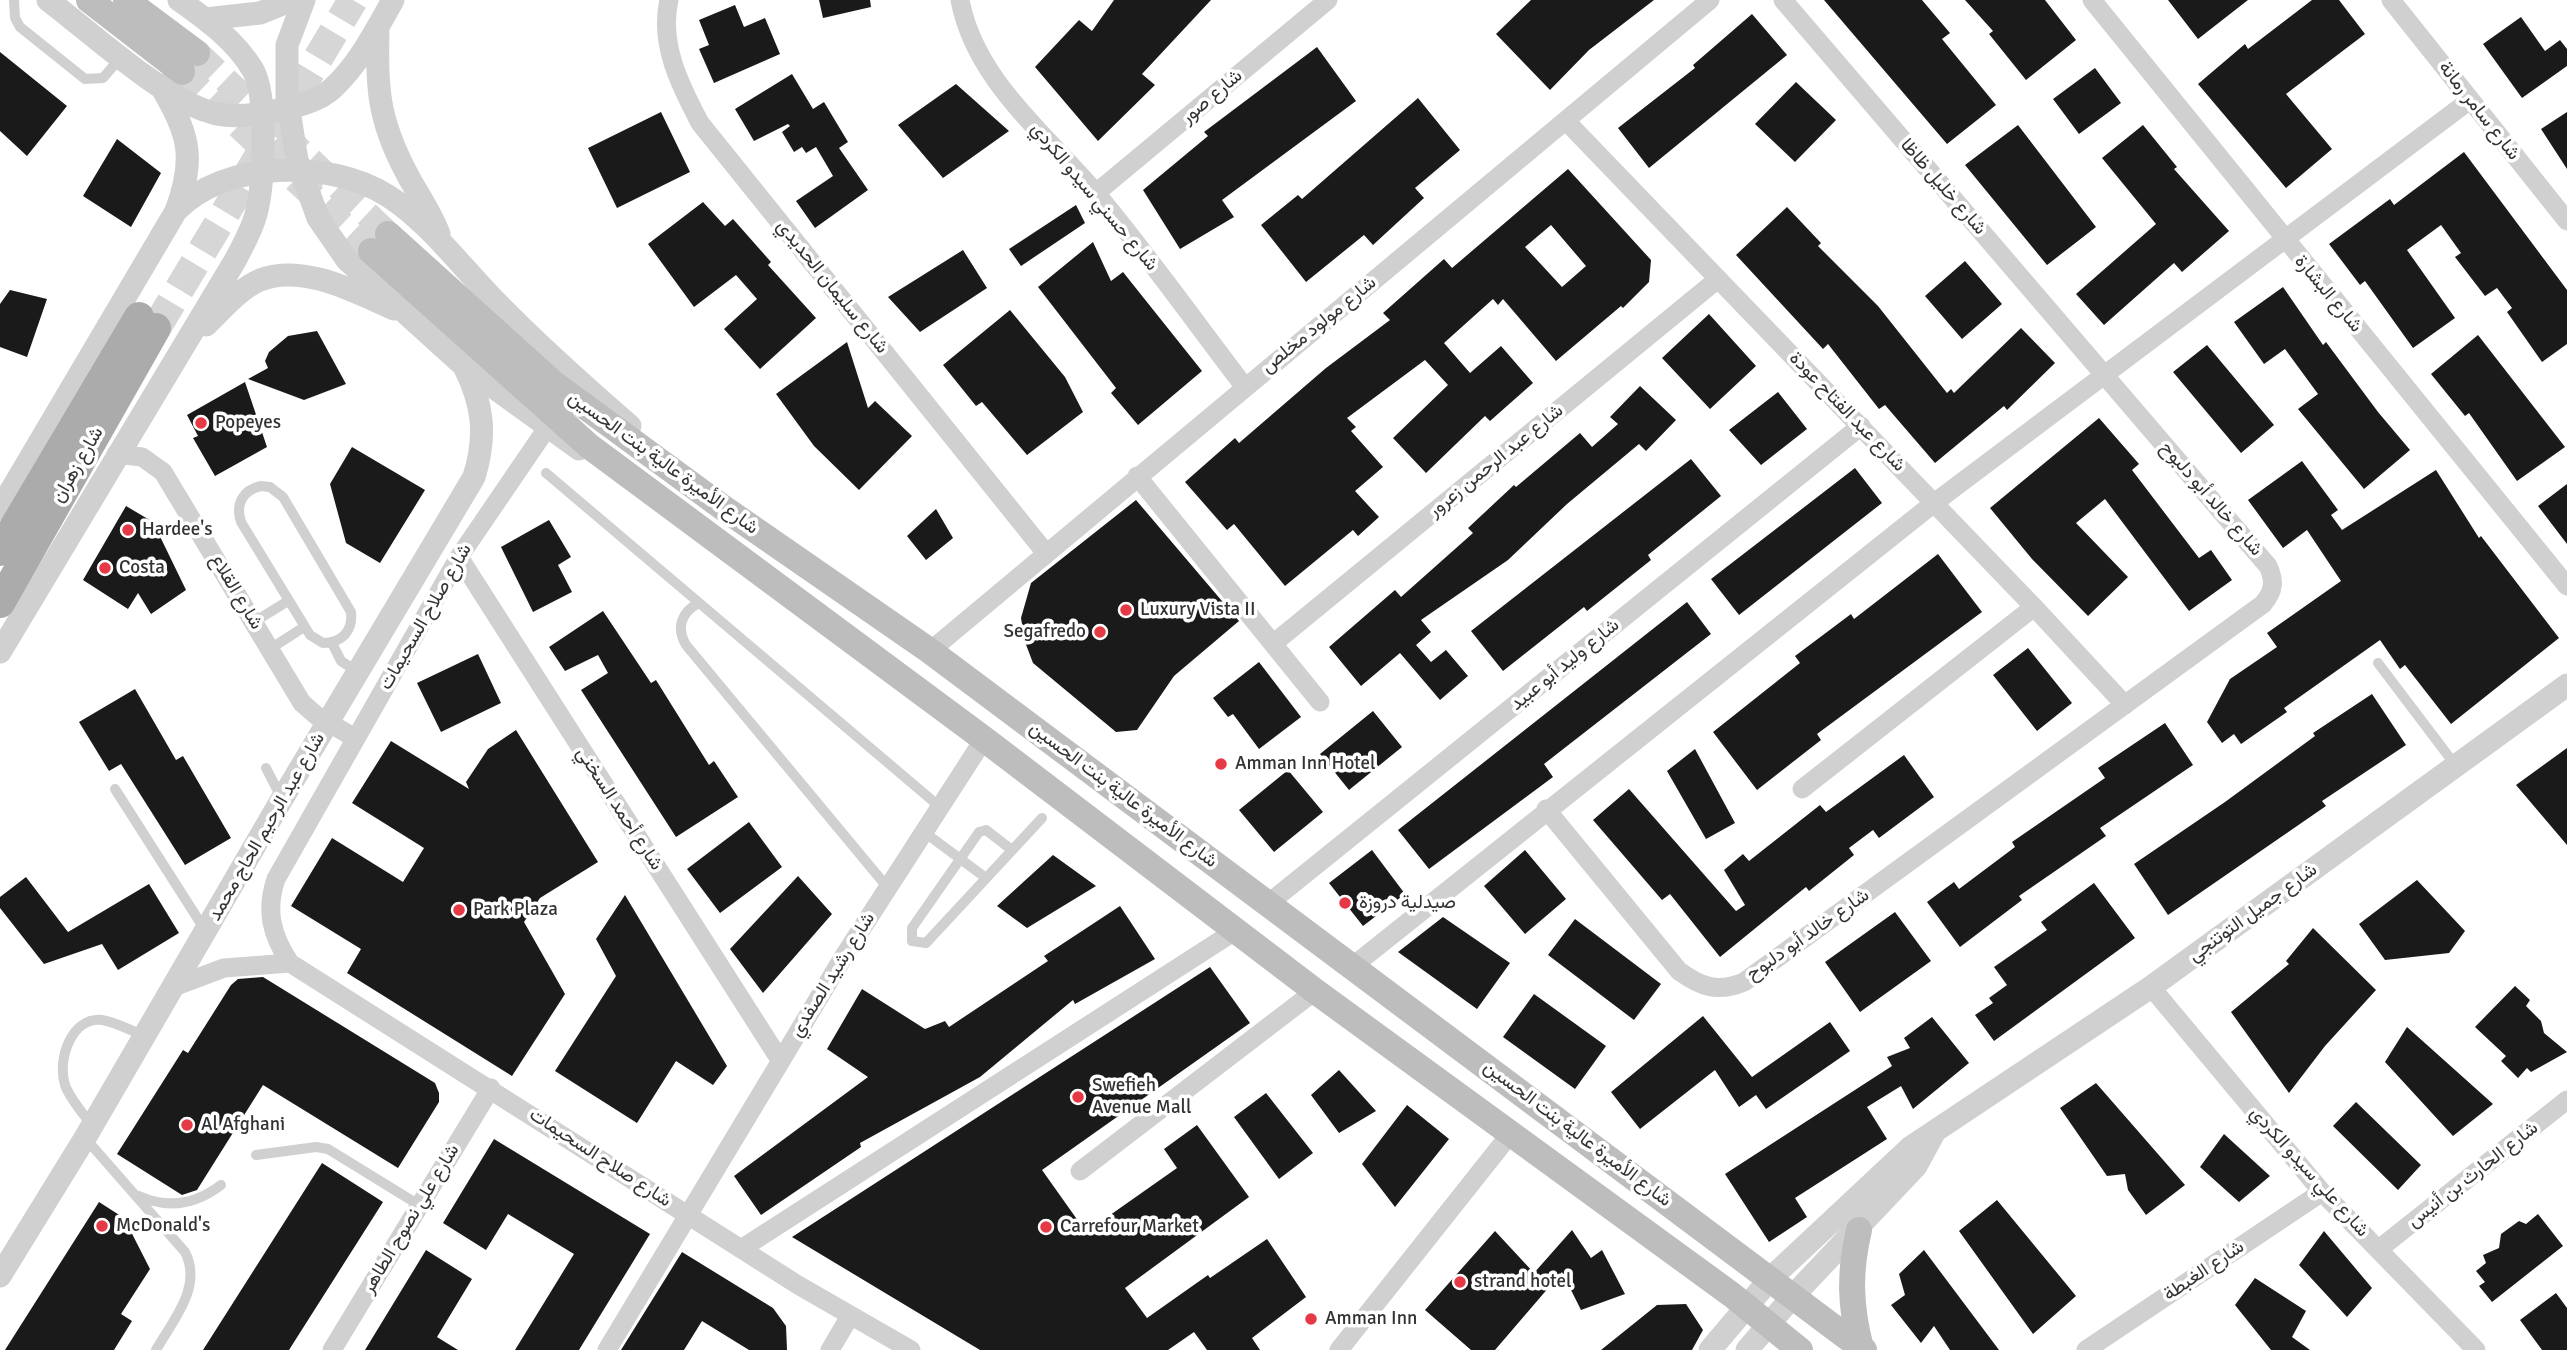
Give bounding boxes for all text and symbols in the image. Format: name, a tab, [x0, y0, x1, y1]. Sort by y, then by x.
street label: شارع سامر رمانة	[2433, 57, 2525, 165]
street label: شارع صور	[1177, 65, 1247, 129]
street label: شارع حسني سيدو الكردي	[1025, 118, 1163, 276]
street label: شارع خليل ظاظا	[1895, 134, 1991, 240]
street label: شارع سليمان الحديدي	[771, 215, 893, 359]
street label: شارع البشارة	[2289, 251, 2367, 337]
street label: شارع مولود مخلص	[1257, 272, 1381, 378]
street label: شارع عبد الفتاح عودة	[1784, 347, 1910, 477]
street label: شارع الأميرة عالية بنت الحسين	[564, 386, 762, 540]
street label: شارع عبد الرحمن زعرور	[1424, 399, 1568, 523]
place label: Popeyes	[215, 412, 281, 434]
marker: Popeyes	[193, 415, 209, 431]
street label: شارع زهران	[47, 423, 109, 507]
street label: شارع خالد أبو دلبوح	[2155, 437, 2267, 561]
place label: Hardee's	[142, 519, 213, 541]
marker: Hardee's	[120, 522, 136, 538]
street label: شارع صلاح السحيمات	[375, 540, 477, 694]
street label: شارع القلاع	[205, 550, 267, 634]
place label: Costa	[119, 557, 165, 579]
marker: Costa	[97, 560, 113, 576]
place label: Luxury Vista II	[1140, 599, 1256, 621]
marker: Luxury Vista II	[1118, 602, 1134, 618]
street label: شارع وليد أبو عبيد	[1506, 614, 1624, 716]
place label: Segafredo	[1003, 621, 1086, 643]
marker: Segafredo	[1092, 624, 1108, 640]
street label: شارع الأميرة عالية بنت الحسين	[1025, 717, 1221, 873]
street label: شارع عبد الرحيم الحاج محمد	[204, 729, 330, 925]
street label: شارع أحمد السخني	[571, 743, 667, 875]
place label: Amman Inn Hotel	[1235, 753, 1376, 775]
marker: Amman Inn Hotel	[1213, 756, 1229, 772]
street label: شارع جميل التوتنجي	[2184, 859, 2322, 967]
street label: شارع خالد أبو دلبوح	[1742, 884, 1874, 986]
place label: صيدلية دروزة	[1359, 892, 1456, 914]
marker: صيدلية دروزة	[1337, 895, 1353, 911]
place label: Park Plaza	[473, 899, 558, 921]
marker: Park Plaza	[451, 902, 467, 918]
street label: شارع رشيد الصفدي	[786, 908, 880, 1042]
street label: شارع الأميرة عالية بنت الحسين	[1479, 1056, 1675, 1212]
place label: Swefieh Avenue Mall	[1092, 1075, 1192, 1119]
marker: Swefieh Avenue Mall	[1070, 1089, 1086, 1105]
street label: شارع علي سيدو الكردي	[2245, 1102, 2373, 1242]
street label: شارع صلاح السحيمات	[525, 1104, 675, 1212]
place label: Al Afghani	[201, 1114, 285, 1136]
marker: Al Afghani	[179, 1117, 195, 1133]
street label: شارع الحارث بن أنيس	[2403, 1117, 2543, 1233]
street label: شارع علي نصوح الطاهر	[357, 1140, 465, 1298]
place label: McDonald's	[116, 1215, 210, 1237]
place label: Carrefour Market	[1060, 1216, 1199, 1238]
marker: McDonald's	[94, 1218, 110, 1234]
marker: Carrefour Market	[1038, 1219, 1054, 1235]
street label: شارع الغبطة	[2159, 1236, 2249, 1306]
place label: strand hotel	[1474, 1271, 1572, 1293]
marker: strand hotel	[1452, 1274, 1468, 1290]
place label: Amman Inn	[1325, 1308, 1417, 1330]
marker: Amman Inn	[1303, 1311, 1319, 1327]

